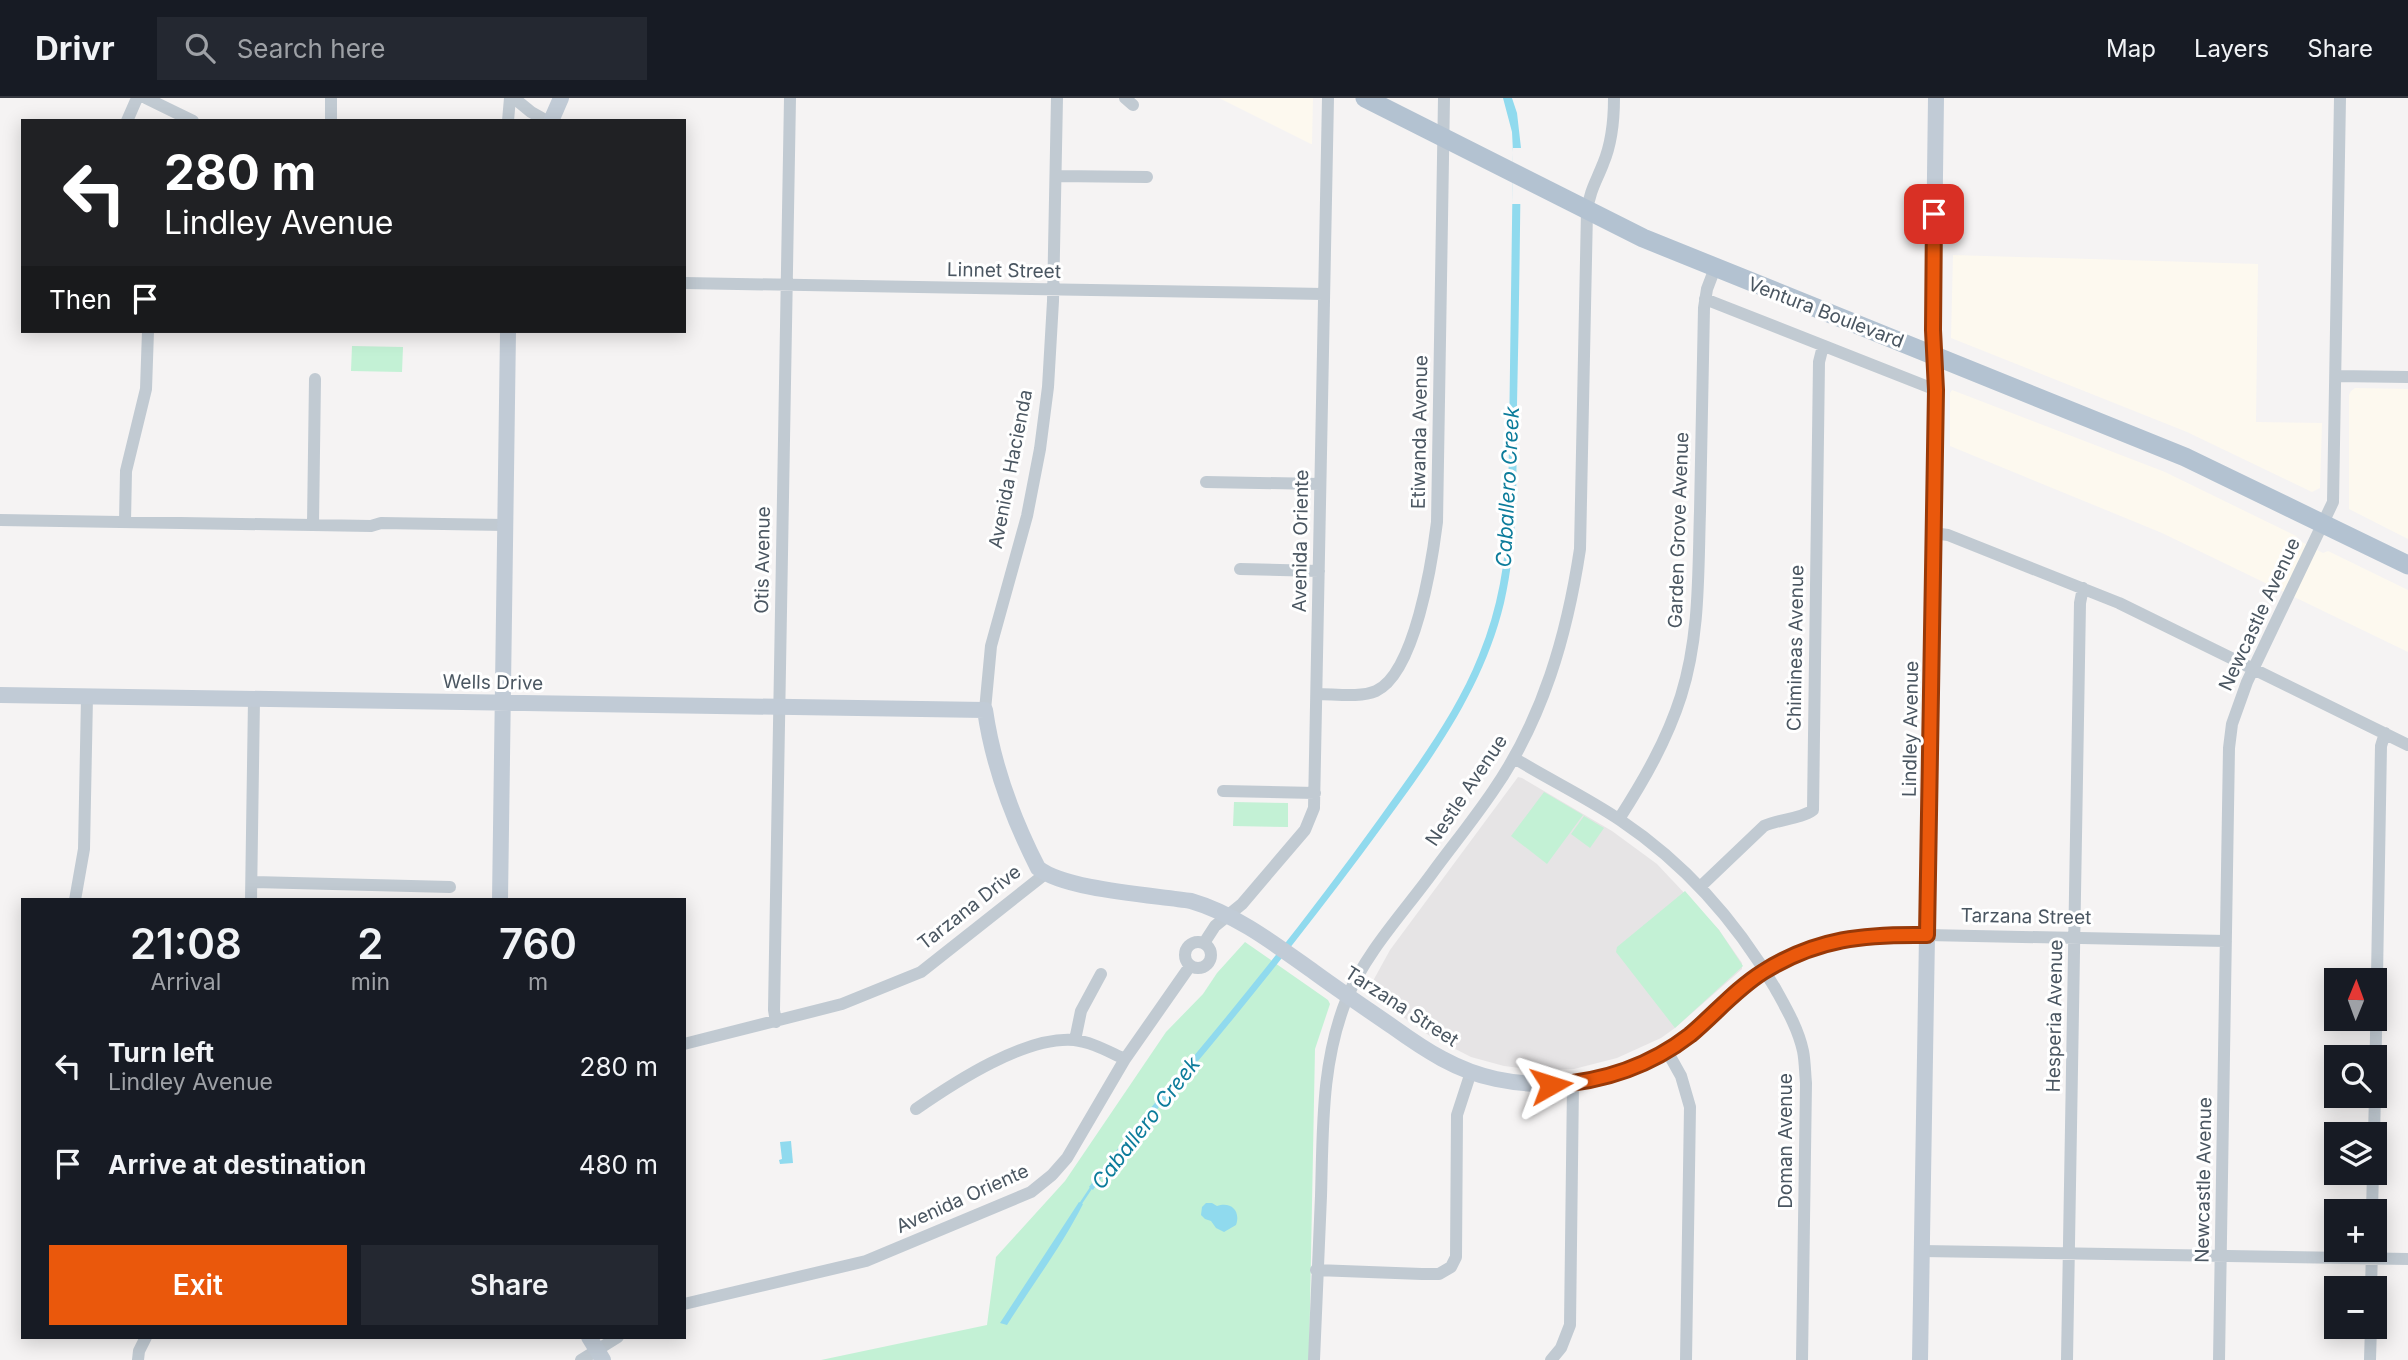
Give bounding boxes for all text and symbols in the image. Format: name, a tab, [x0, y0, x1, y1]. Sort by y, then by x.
search box	[157, 17, 647, 80]
text: Drivr	[35, 28, 115, 68]
icon: search	[181, 29, 219, 67]
text: Search here	[237, 33, 385, 64]
text: Map	[2106, 34, 2156, 63]
text: Layers	[2194, 34, 2269, 63]
text: Share	[2307, 34, 2373, 63]
text: 280 m	[164, 143, 316, 202]
icon: left	[49, 147, 140, 238]
pin	[1904, 184, 1964, 244]
icon: arrive	[1915, 195, 1953, 233]
text: Lindley Avenue	[164, 203, 394, 242]
street label: Linnet Street	[947, 258, 1061, 283]
street label: Ventura Boulevard	[1745, 272, 1907, 353]
icon: arrive	[126, 280, 164, 318]
text: Then	[49, 284, 112, 315]
street label: Etiwanda Avenue	[1407, 355, 1432, 509]
street label: Avenida Hacienda	[984, 388, 1037, 551]
water label: Caballero Creek	[1491, 406, 1524, 568]
street label: Garden Grove Avenue	[1664, 431, 1693, 629]
street label: Avenida Oriente	[1288, 469, 1313, 613]
street label: Otis Avenue	[750, 506, 775, 614]
street label: Newcastle Avenue	[2214, 534, 2305, 694]
street label: Chimineas Avenue	[1783, 565, 1808, 731]
street label: Lindley Avenue	[1898, 661, 1923, 797]
street label: Wells Drive	[443, 670, 543, 695]
street label: Nestle Avenue	[1421, 730, 1512, 850]
street label: Tarzana Drive	[913, 860, 1025, 955]
street label: Tarzana Street	[1960, 904, 2092, 929]
text: 21:08	[130, 918, 242, 969]
text: 2	[357, 918, 383, 969]
text: 760	[499, 918, 577, 969]
street label: Hesperia Avenue	[2042, 939, 2067, 1093]
street label: Tarzana Street	[1341, 961, 1463, 1052]
text: Arrival	[150, 968, 221, 996]
text: min	[351, 968, 390, 996]
text: m	[528, 968, 548, 996]
north arrow	[2324, 968, 2387, 1031]
map controls	[2324, 968, 2387, 1339]
text: Turn left	[108, 1037, 214, 1068]
button: search	[2324, 1045, 2387, 1108]
icon: left	[49, 1047, 87, 1085]
position arrow	[1514, 1048, 1588, 1122]
text: 280 m	[580, 1051, 658, 1082]
water label: Caballero Creek	[1086, 1051, 1205, 1194]
text: Lindley Avenue	[108, 1068, 273, 1096]
street label: Doman Avenue	[1774, 1073, 1797, 1209]
street label: Newcastle Avenue	[2191, 1097, 2216, 1263]
button: layers	[2324, 1122, 2387, 1185]
icon: arrive	[49, 1145, 87, 1183]
text: Arrive at destination	[108, 1149, 367, 1180]
text: 480 m	[579, 1149, 658, 1180]
street label: Avenida Oriente	[892, 1159, 1032, 1238]
button: +	[2324, 1199, 2387, 1262]
button: Exit	[49, 1245, 347, 1325]
button: Share	[361, 1245, 658, 1325]
button: −	[2324, 1276, 2387, 1339]

